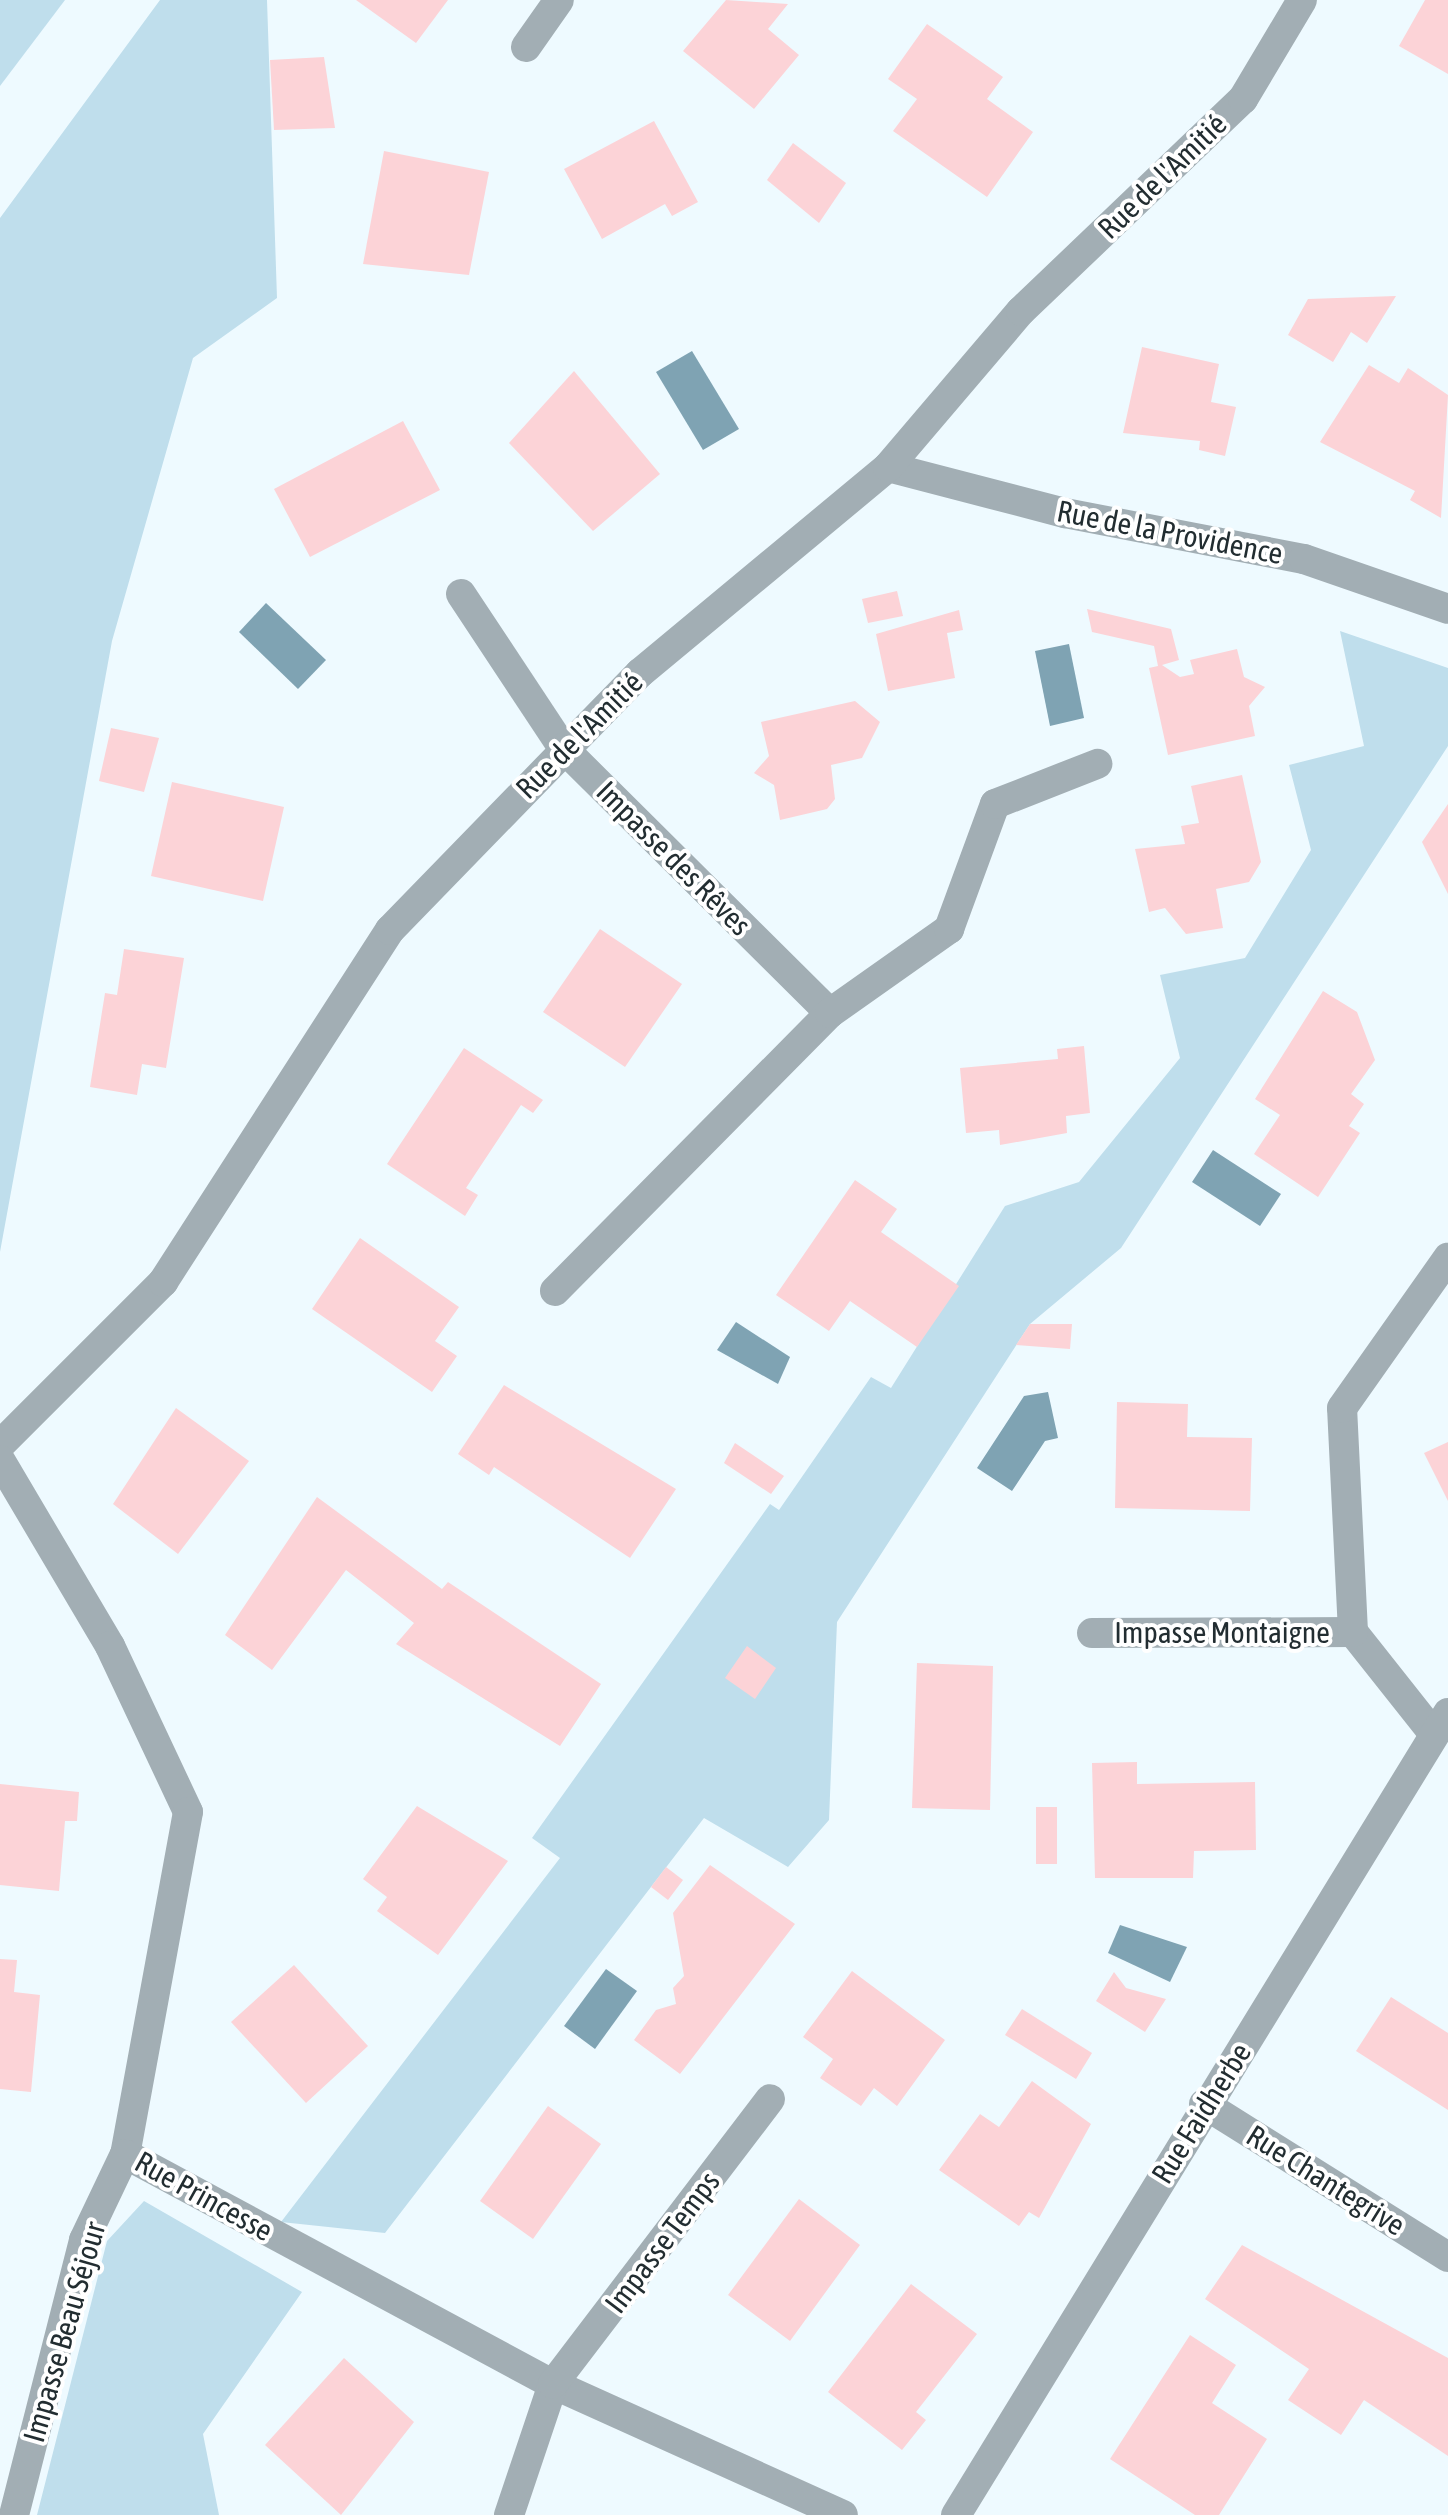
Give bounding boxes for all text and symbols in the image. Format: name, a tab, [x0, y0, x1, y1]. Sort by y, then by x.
street label: Rue de l'Amitié	[1090, 106, 1234, 246]
street label: Rue de la Providence	[1054, 492, 1286, 572]
street label: Rue de l'Amitié	[508, 664, 650, 806]
street label: Impasse des Rêves	[589, 773, 759, 943]
street label: Impasse Montaigne	[1114, 1614, 1330, 1650]
street label: Rue Faidherbe	[1144, 2036, 1258, 2190]
street label: Rue Chantegrive	[1240, 2117, 1412, 2243]
street label: Rue Princesse	[129, 2143, 279, 2249]
street label: Impasse Temps	[597, 2164, 727, 2320]
street label: Impasse Beau Séjour	[15, 2218, 113, 2446]

